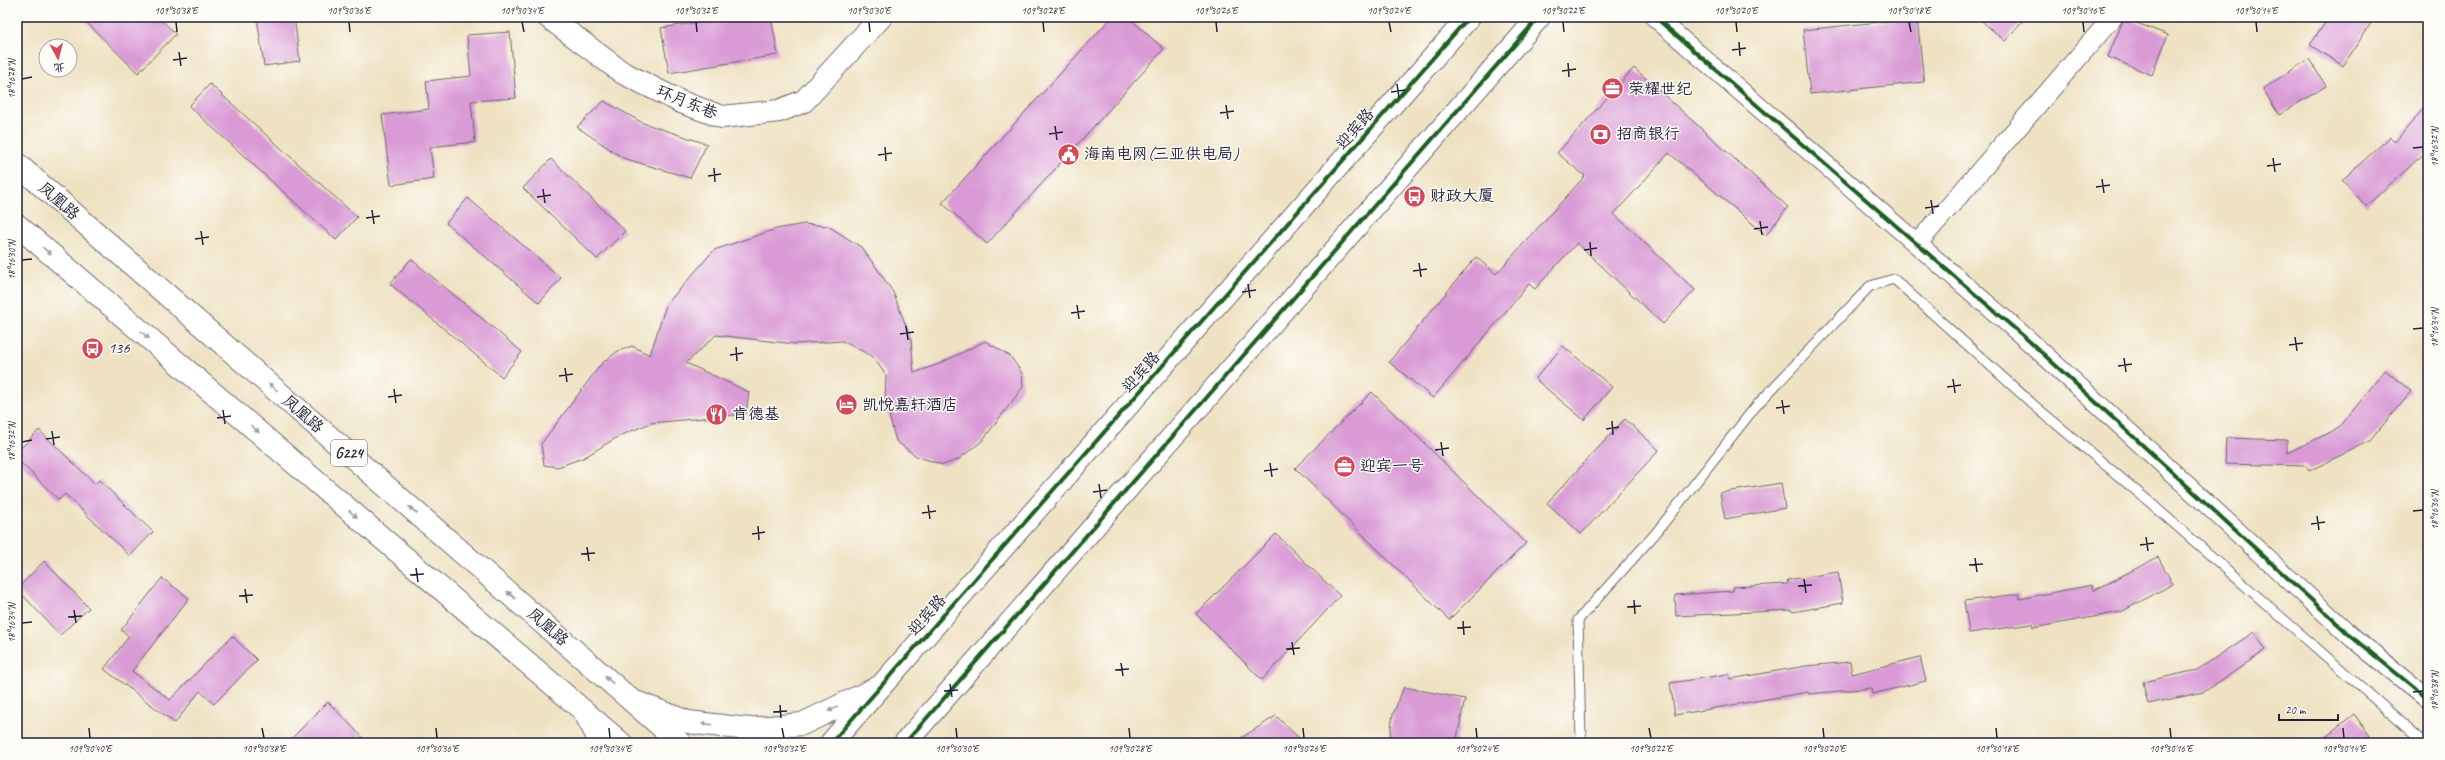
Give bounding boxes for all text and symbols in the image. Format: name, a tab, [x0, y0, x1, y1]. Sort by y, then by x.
text: 109°30'38"E	[154, 4, 199, 17]
text: 109°30'36"E	[327, 4, 372, 17]
text: 109°30'34"E	[500, 4, 545, 17]
text: 109°30'32"E	[674, 4, 719, 17]
text: 109°30'30"E	[847, 4, 892, 17]
text: 109°30'28"E	[1021, 4, 1066, 17]
text: 109°30'26"E	[1194, 4, 1239, 17]
text: 109°30'24"E	[1367, 4, 1412, 17]
text: 109°30'22"E	[1541, 4, 1586, 17]
text: 109°30'20"E	[1714, 4, 1759, 17]
text: 109°30'18"E	[1887, 4, 1932, 17]
text: 109°30'16"E	[2061, 4, 2106, 17]
text: 109°30'14"E	[2234, 4, 2279, 17]
north arrow	[38, 38, 78, 78]
text: 18°16'28"N	[5, 57, 18, 99]
text: 北	[53, 60, 66, 76]
office icon: 荣耀世纪	[1600, 76, 1626, 102]
place label: 荣耀世纪	[1628, 79, 1692, 99]
street label: 环月东巷	[654, 81, 720, 123]
street label: 迎宾路	[1332, 104, 1378, 154]
bank icon: 招商银行	[1588, 121, 1614, 147]
place label: 招商银行	[1616, 124, 1680, 144]
text: 18°16'32"N	[2428, 125, 2441, 167]
public building icon: 海南电网(三亚供电局)	[1056, 141, 1082, 167]
place label: 海南电网(三亚供电局)	[1084, 144, 1239, 164]
street label: 凤凰路	[34, 178, 84, 224]
bus stop icon: 财政大厦	[1402, 183, 1428, 209]
place label: 财政大厦	[1430, 186, 1494, 206]
text: 18°16'30"N	[5, 238, 18, 280]
one-way arrow	[41, 246, 52, 255]
text: 18°16'34"N	[2428, 306, 2441, 348]
one-way arrow	[140, 331, 151, 340]
bus stop icon: 136	[80, 335, 106, 361]
place label: 136	[108, 338, 130, 358]
street label: 迎宾路	[1118, 347, 1164, 397]
one-way arrow	[268, 383, 278, 392]
street label: 凤凰路	[278, 391, 328, 437]
hotel icon: 凯悦嘉轩酒店	[833, 392, 859, 418]
place label: 凯悦嘉轩酒店	[862, 395, 958, 415]
restaurant icon: 肯德基	[703, 401, 729, 427]
place label: 肯德基	[732, 404, 780, 424]
text: 18°16'32"N	[5, 420, 18, 462]
one-way arrow	[249, 425, 260, 434]
road number: G224	[331, 440, 367, 466]
office icon: 迎宾一号	[1332, 453, 1358, 479]
place label: 迎宾一号	[1360, 456, 1424, 476]
text: 18°16'36"N	[2428, 488, 2441, 530]
one-way arrow	[408, 505, 418, 514]
one-way arrow	[348, 509, 359, 518]
one-way arrow	[506, 590, 516, 600]
street label: 迎宾路	[904, 590, 950, 640]
text: 18°16'34"N	[5, 601, 18, 643]
street label: 凤凰路	[523, 604, 573, 650]
text: 18°16'38"N	[2428, 669, 2441, 711]
one-way arrow	[604, 676, 614, 685]
scale bar	[2279, 696, 2338, 722]
text: 20 m	[2285, 702, 2307, 718]
one-way arrow	[827, 706, 839, 712]
one-way arrow	[701, 721, 713, 728]
text: 109°30'40"E	[68, 742, 113, 755]
text: 109°30'38"E	[242, 742, 287, 755]
text: 109°30'36"E	[415, 742, 460, 755]
text: 109°30'34"E	[588, 742, 633, 755]
text: 109°30'32"E	[762, 742, 807, 755]
text: 109°30'30"E	[935, 742, 980, 755]
text: 109°30'28"E	[1108, 742, 1153, 755]
text: 109°30'26"E	[1282, 742, 1327, 755]
text: 109°30'24"E	[1455, 742, 1500, 755]
text: 109°30'22"E	[1629, 742, 1674, 755]
text: 109°30'20"E	[1802, 742, 1847, 755]
text: 109°30'18"E	[1975, 742, 2020, 755]
text: 109°30'16"E	[2149, 742, 2194, 755]
text: 109°30'14"E	[2322, 742, 2367, 755]

